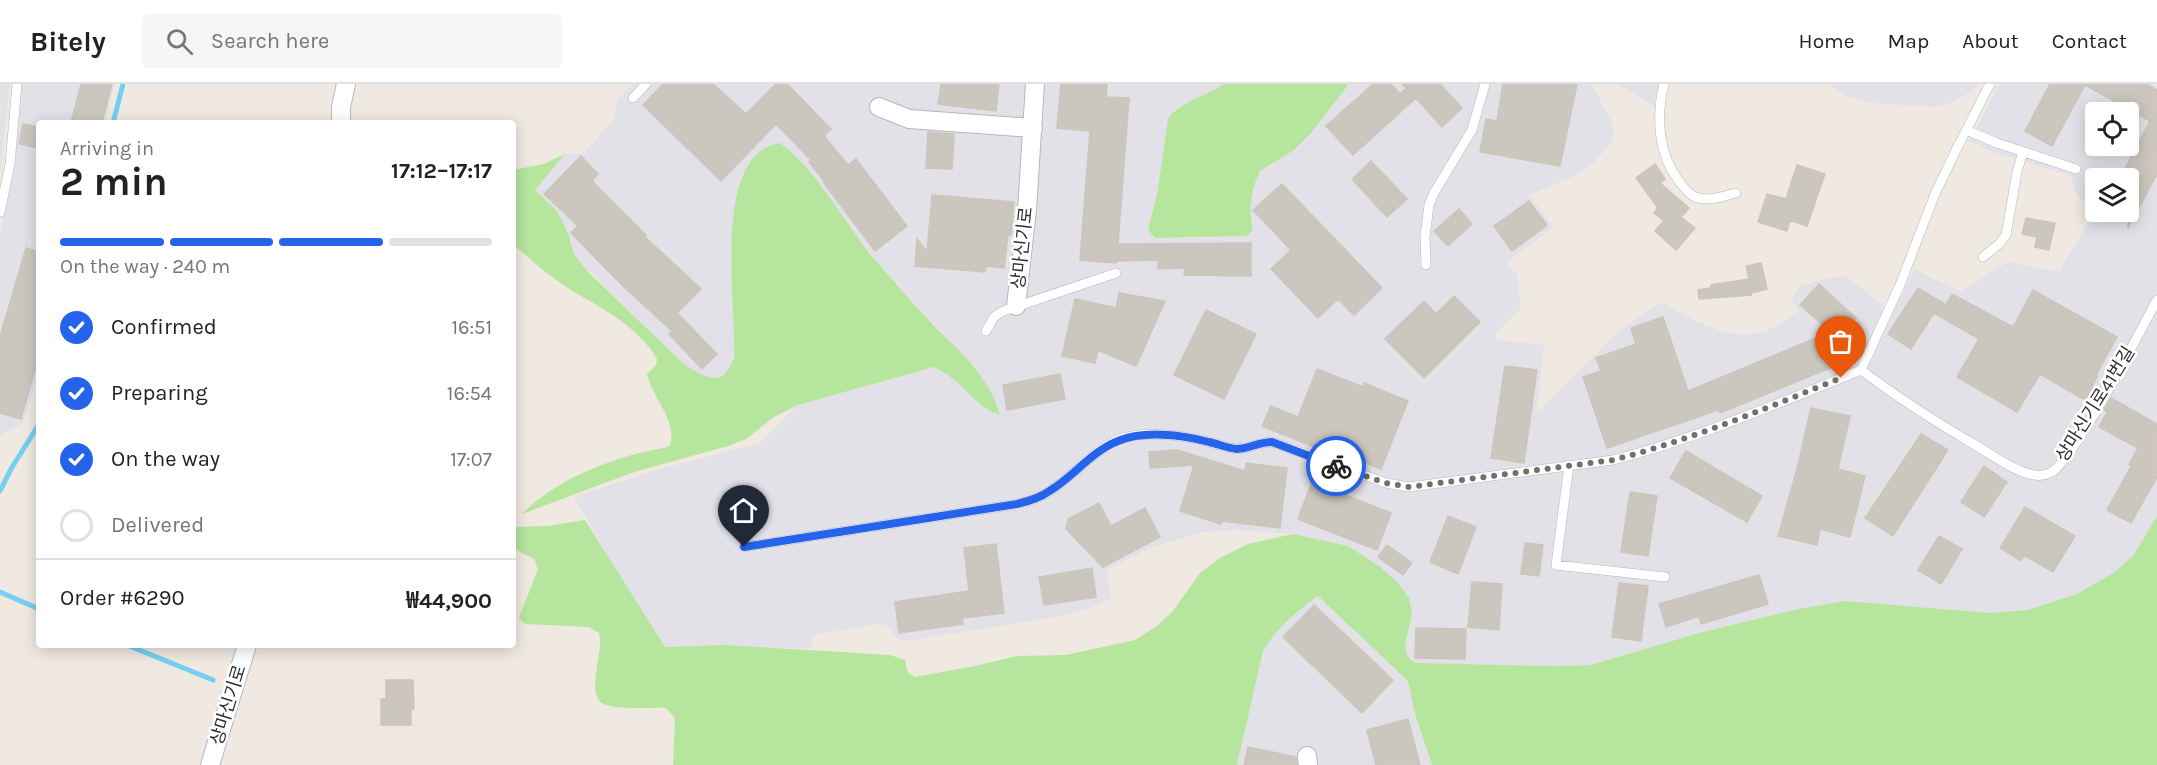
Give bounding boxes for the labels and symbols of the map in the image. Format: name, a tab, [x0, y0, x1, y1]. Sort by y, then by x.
street label: 상마신기로	[1007, 206, 1037, 290]
pin	[1815, 316, 1866, 378]
street label: 상마신기로41번길	[2051, 342, 2139, 466]
courier	[1306, 436, 1366, 496]
pin	[718, 485, 769, 547]
street label: 상마신기로	[205, 662, 251, 748]

